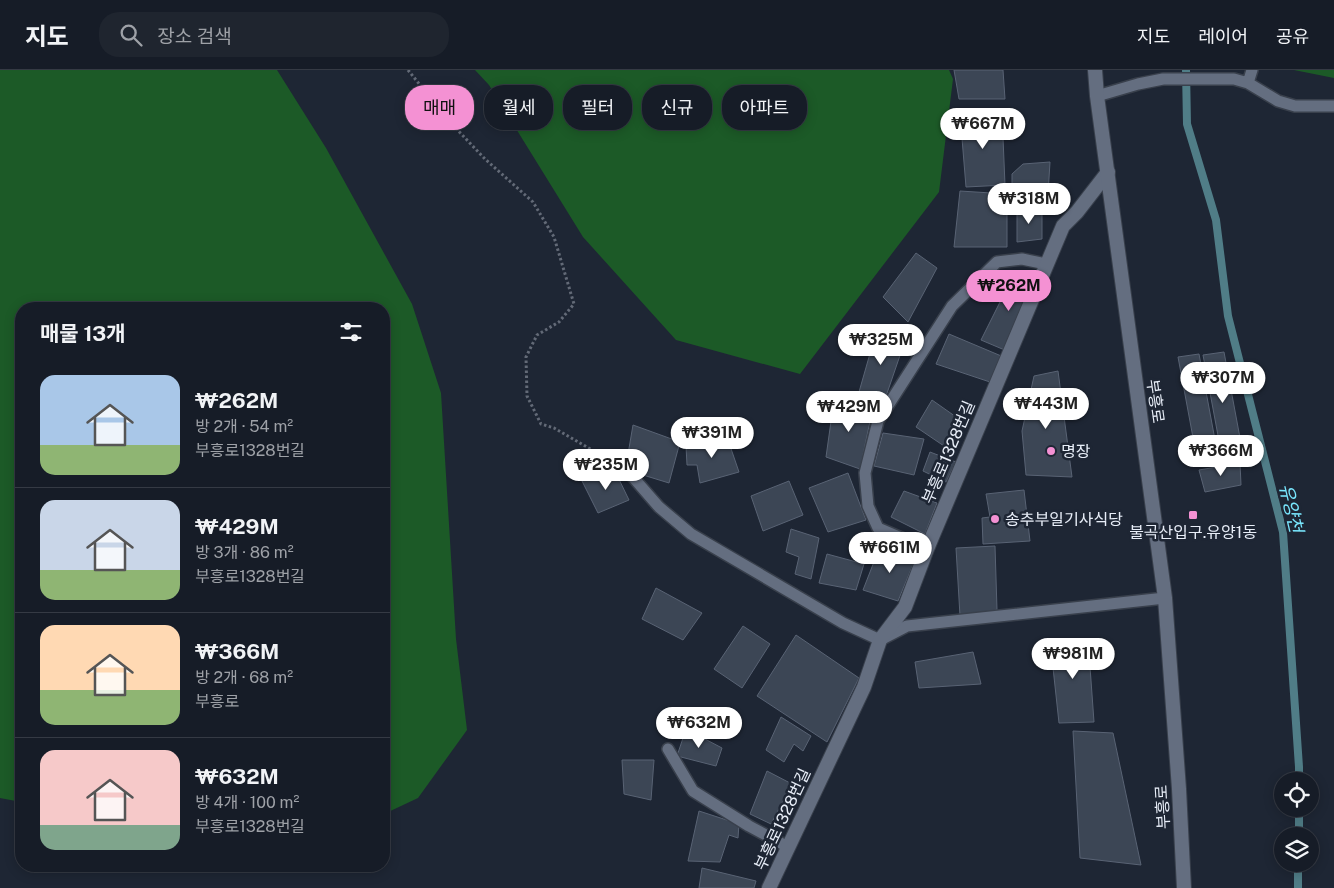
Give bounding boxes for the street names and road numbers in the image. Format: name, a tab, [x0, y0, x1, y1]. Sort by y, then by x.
street label: 부흥로	[1143, 378, 1168, 425]
street label: 부흥로1328번길	[918, 398, 979, 507]
street label: 부흥로1328번길	[751, 765, 814, 873]
street label: 부흥로	[1152, 784, 1173, 830]

